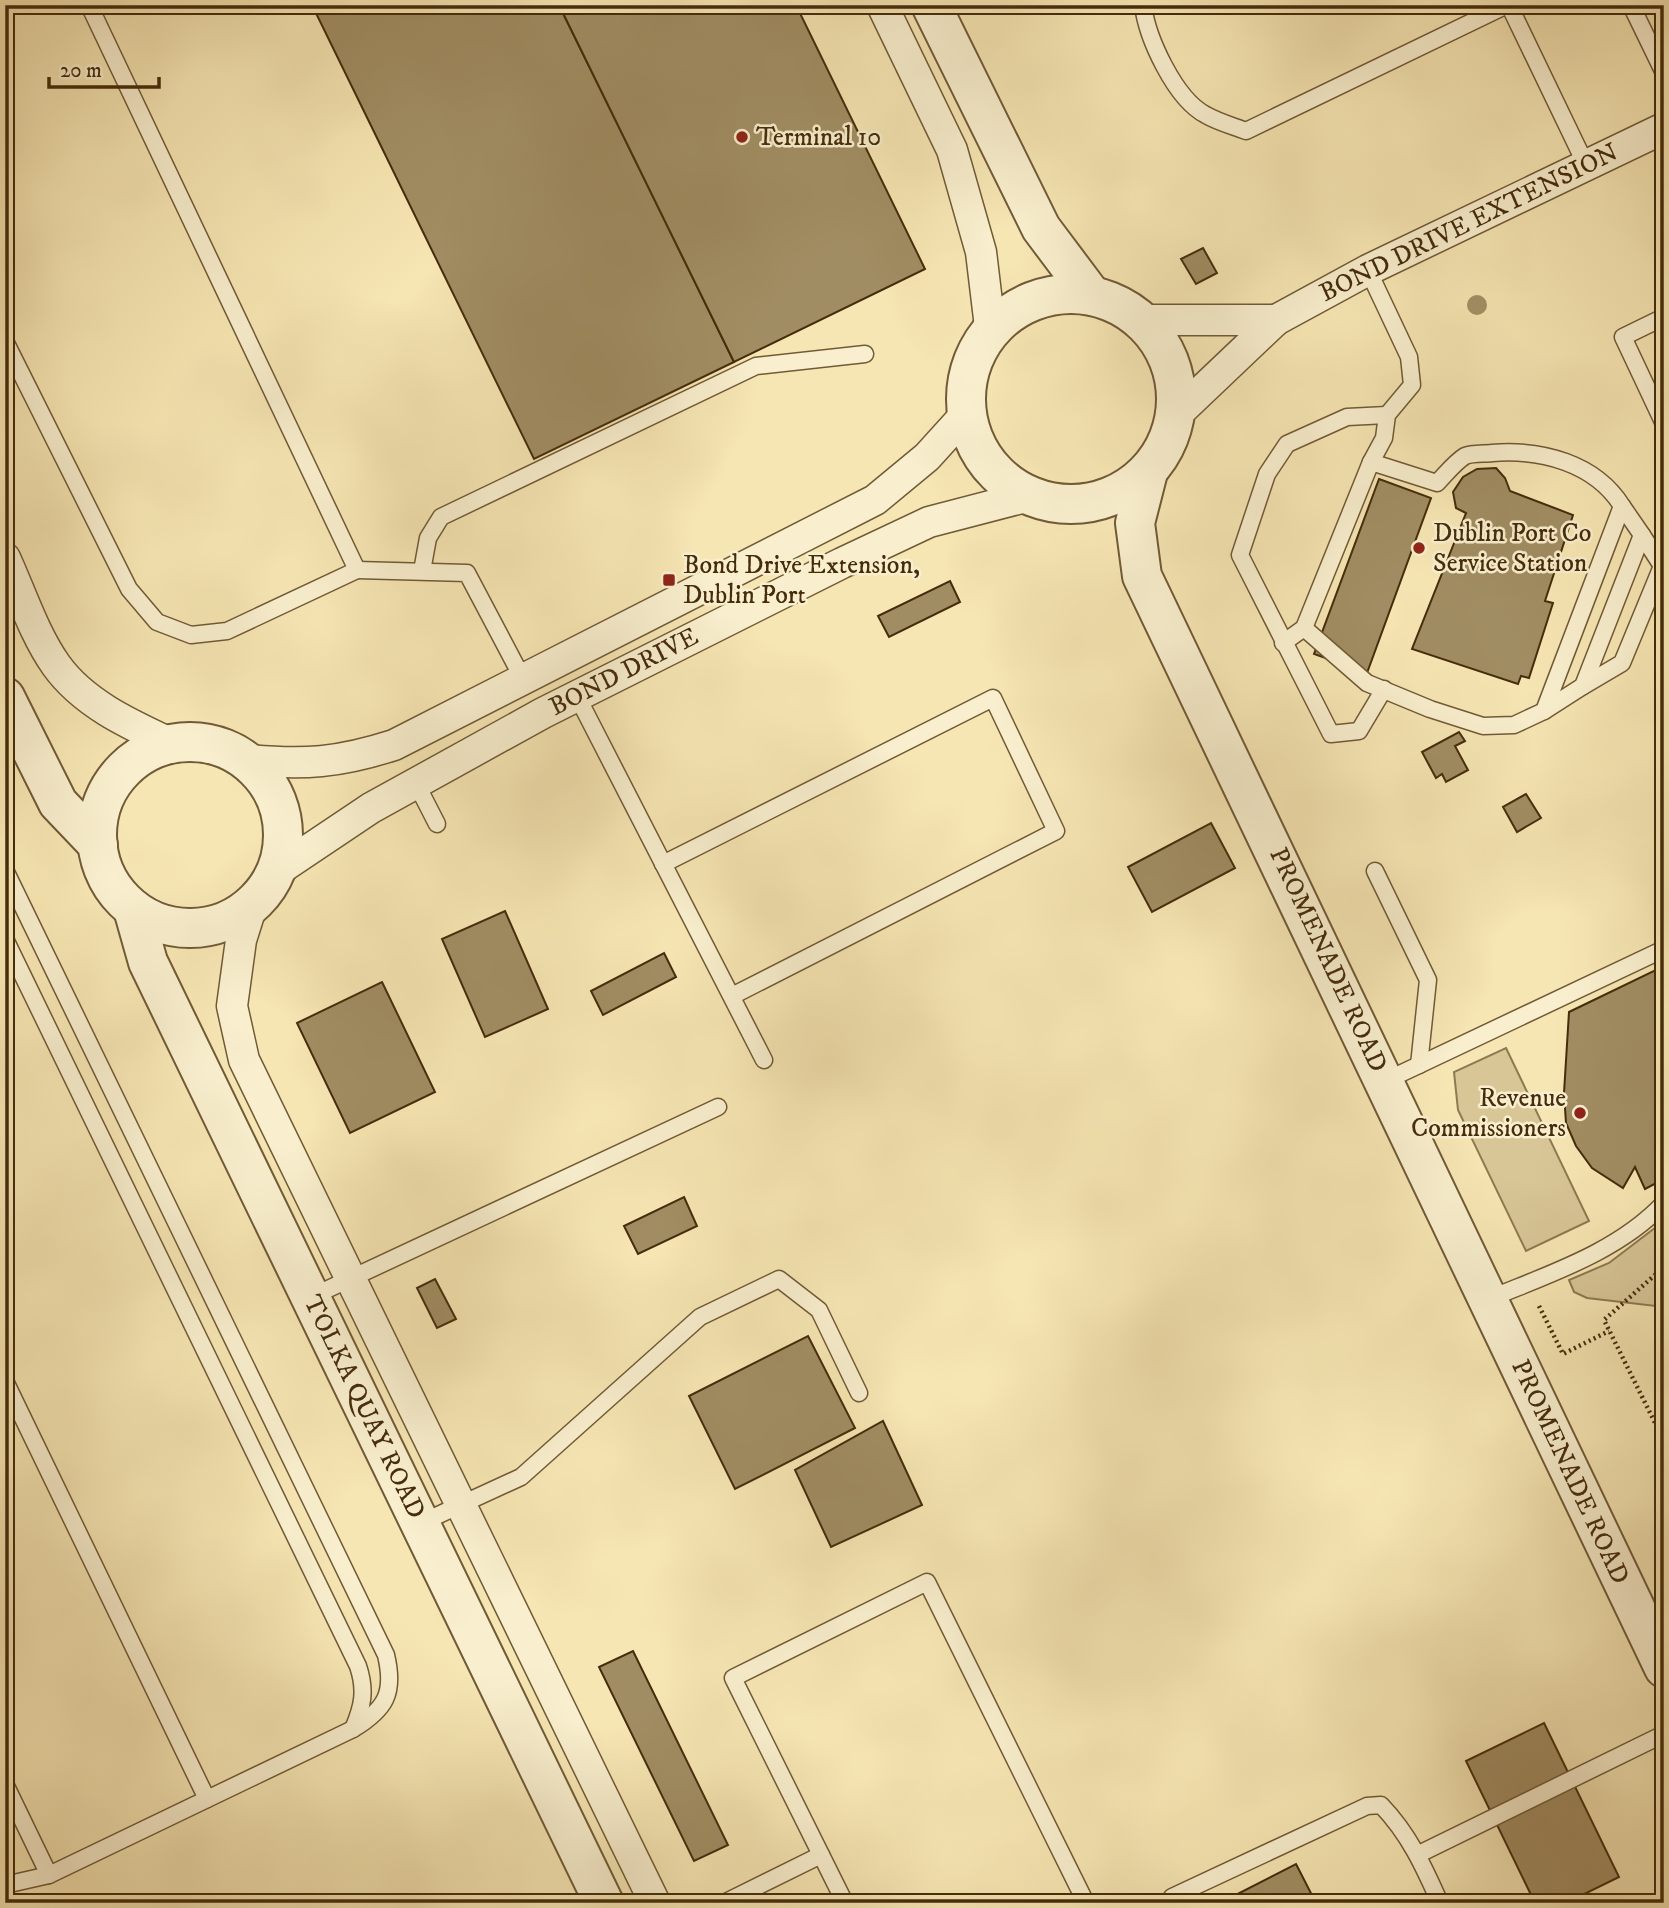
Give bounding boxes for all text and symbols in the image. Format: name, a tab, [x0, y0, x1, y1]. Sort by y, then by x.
scale bar	[49, 46, 159, 90]
text: 20 m	[60, 58, 102, 84]
place label: Terminal 10	[756, 121, 881, 154]
marker: Terminal 10	[734, 129, 750, 145]
street label: BOND DRIVE EXTENSION	[1314, 136, 1624, 310]
place label: Dublin Port Co Service Station	[1433, 517, 1591, 580]
marker: Dublin Port Co Service Station	[1411, 540, 1427, 556]
place label: Bond Drive Extension, Dublin Port	[683, 549, 920, 612]
marker: Bond Drive Extension, Dublin Port	[661, 572, 677, 588]
street label: BOND DRIVE	[544, 620, 704, 724]
street label: PROMENADE ROAD	[1261, 842, 1395, 1078]
place label: Revenue Commissioners	[1411, 1082, 1566, 1145]
marker: Revenue Commissioners	[1572, 1105, 1588, 1121]
street label: TOLKA QUAY ROAD	[296, 1290, 432, 1524]
street label: PROMENADE ROAD	[1503, 1354, 1637, 1590]

